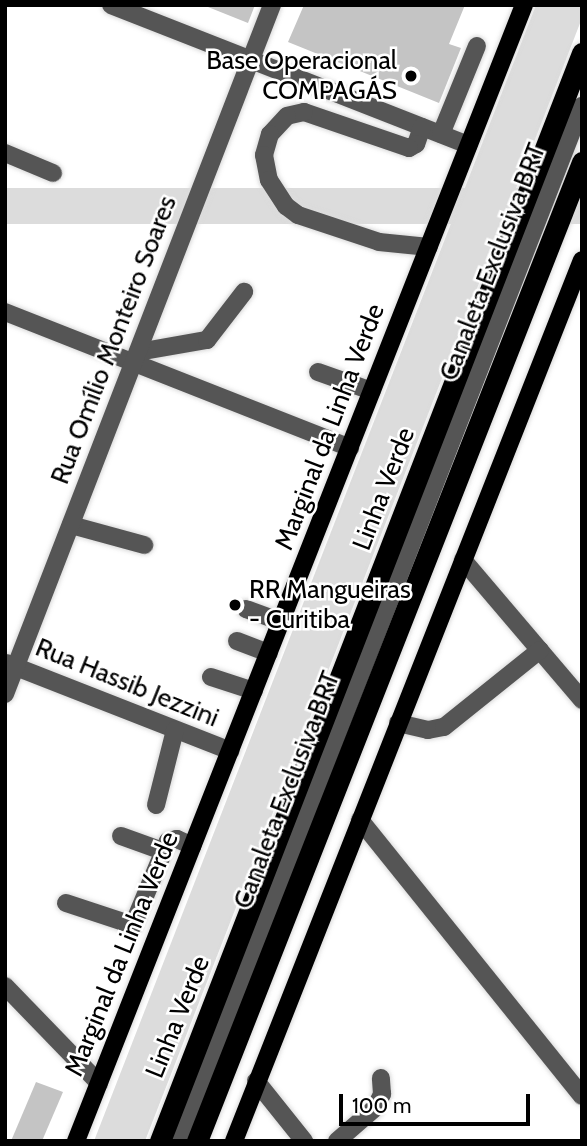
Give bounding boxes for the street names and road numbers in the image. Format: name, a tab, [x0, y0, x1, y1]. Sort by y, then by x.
street label: Canaleta Exclusiva BRT	[433, 139, 553, 385]
street label: Rua Omílio Monteiro Soares	[45, 192, 183, 488]
street label: Marginal da Linha Verde	[269, 300, 391, 554]
street label: Linha Verde	[346, 423, 422, 555]
street label: Rua Hassib Jezzini	[31, 632, 223, 734]
street label: Canaleta Exclusiva BRT	[227, 667, 347, 913]
street label: Marginal da Linha Verde	[59, 827, 185, 1081]
street label: Linha Verde	[139, 951, 217, 1083]

